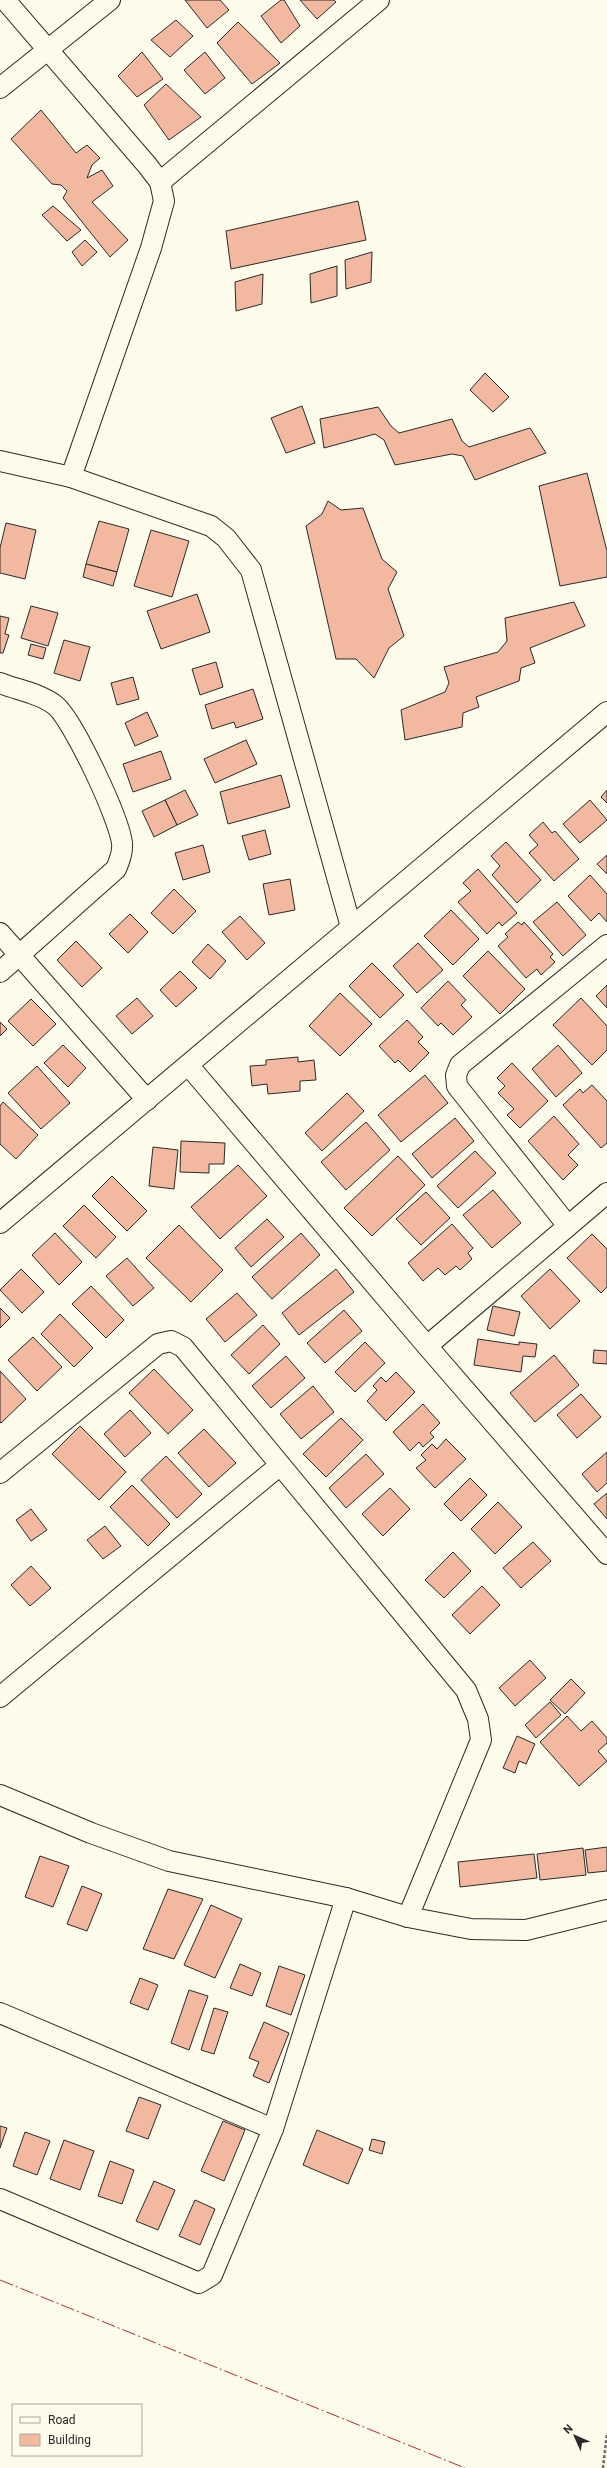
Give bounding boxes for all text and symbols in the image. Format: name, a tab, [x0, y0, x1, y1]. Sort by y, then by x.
legend	[12, 2404, 142, 2456]
text: Road	[48, 2413, 76, 2427]
north arrow	[555, 2416, 595, 2456]
text: N	[561, 2422, 576, 2437]
text: Building	[48, 2433, 91, 2447]

